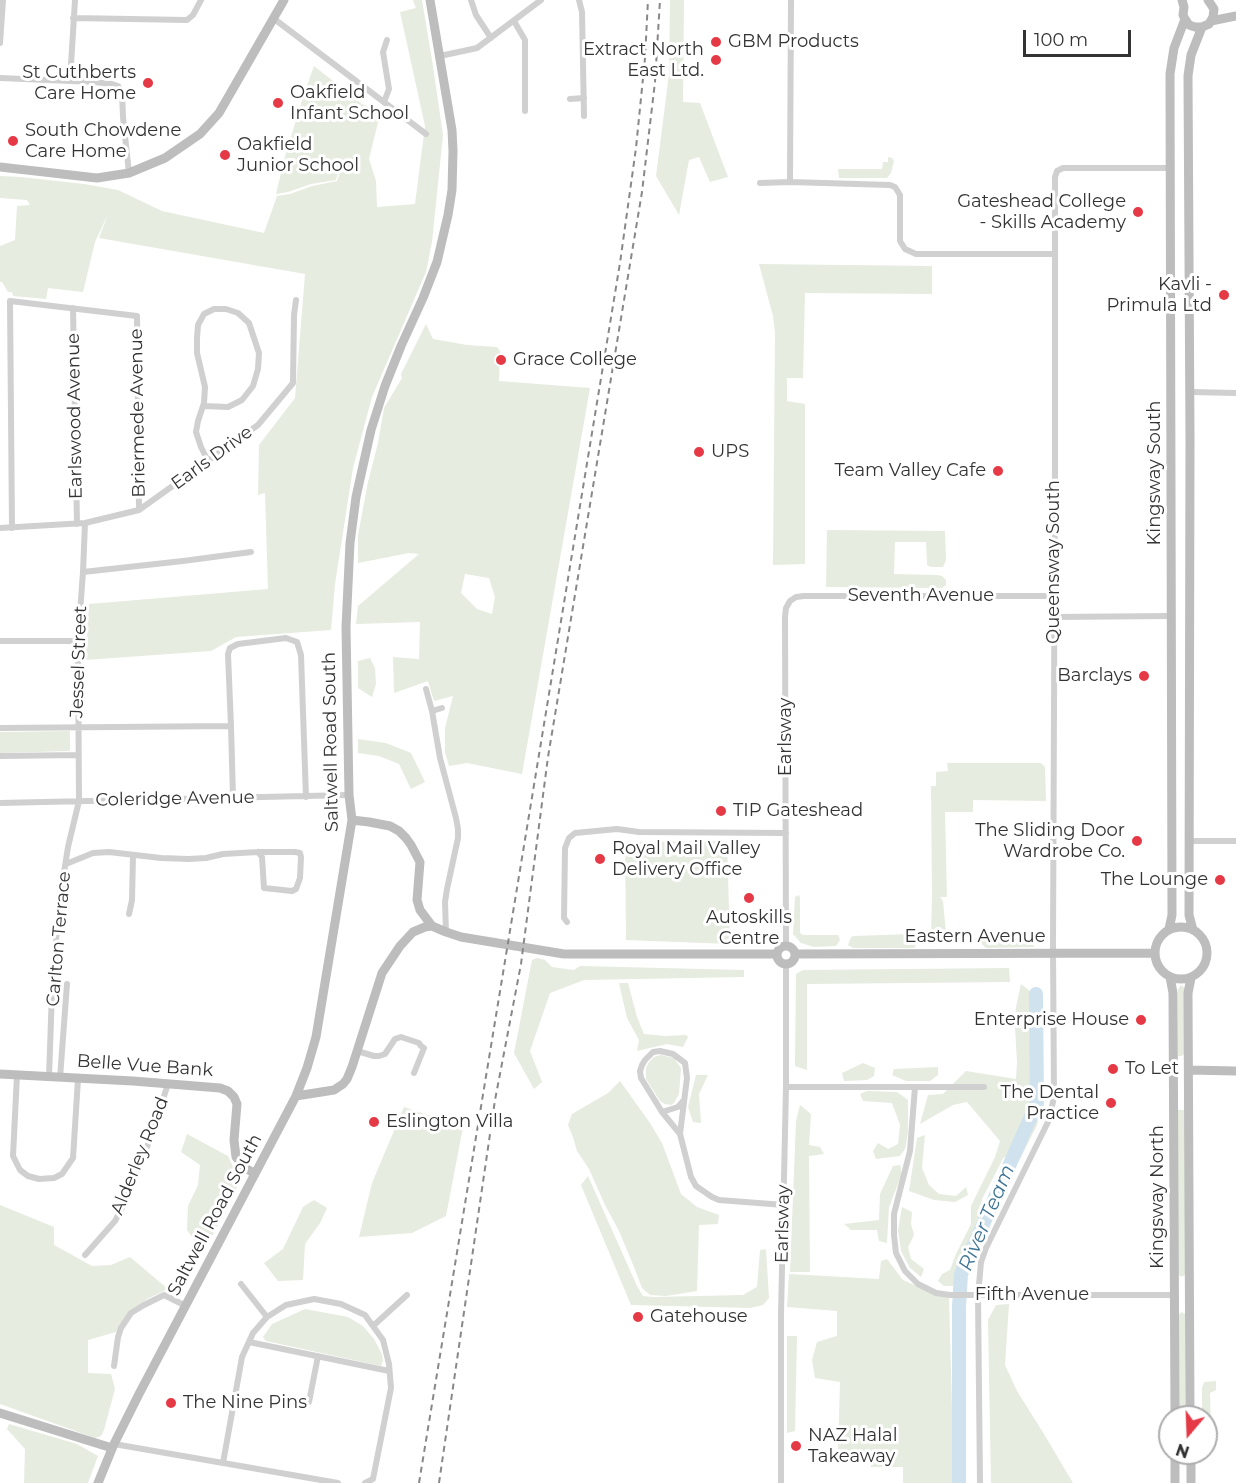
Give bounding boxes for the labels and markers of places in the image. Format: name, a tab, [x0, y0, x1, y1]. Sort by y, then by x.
place label: GBM Products	[728, 31, 859, 53]
marker: GBM Products	[709, 35, 723, 49]
place label: Extract North East Ltd.	[583, 39, 704, 82]
marker: Extract North East Ltd.	[709, 53, 723, 67]
place label: St Cuthberts Care Home	[22, 62, 136, 104]
marker: St Cuthberts Care Home	[141, 76, 155, 90]
place label: Oakfield Infant School	[290, 82, 409, 124]
marker: Oakfield Infant School	[271, 96, 285, 110]
place label: South Chowdene Care Home	[25, 120, 181, 162]
marker: South Chowdene Care Home	[6, 134, 20, 148]
place label: Oakfield Junior School	[237, 134, 359, 176]
marker: Oakfield Junior School	[218, 148, 232, 162]
place label: Gateshead College - Skills Academy	[957, 191, 1126, 234]
marker: Gateshead College - Skills Academy	[1131, 205, 1145, 219]
place label: Kavli - Primula Ltd	[1107, 274, 1212, 316]
marker: Kavli - Primula Ltd	[1217, 288, 1231, 302]
place label: Grace College	[513, 349, 637, 371]
marker: Grace College	[494, 353, 508, 367]
place label: UPS	[711, 441, 749, 463]
marker: UPS	[692, 445, 706, 459]
place label: Team Valley Cafe	[834, 460, 986, 482]
marker: Team Valley Cafe	[991, 464, 1005, 478]
place label: Barclays	[1057, 665, 1132, 687]
marker: Barclays	[1137, 669, 1151, 683]
place label: TIP Gateshead	[733, 800, 863, 822]
marker: TIP Gateshead	[714, 804, 728, 818]
place label: The Sliding Door Wardrobe Co.	[975, 820, 1125, 862]
marker: The Sliding Door Wardrobe Co.	[1130, 834, 1144, 848]
place label: Royal Mail Valley Delivery Office	[612, 838, 760, 880]
marker: Royal Mail Valley Delivery Office	[593, 852, 607, 866]
place label: The Lounge	[1101, 869, 1208, 891]
marker: The Lounge	[1213, 873, 1227, 887]
marker: Autoskills Centre	[742, 891, 756, 905]
place label: Autoskills Centre	[706, 907, 792, 950]
place label: Enterprise House	[974, 1009, 1129, 1031]
marker: Enterprise House	[1134, 1013, 1148, 1027]
place label: To Let	[1125, 1058, 1179, 1080]
marker: To Let	[1106, 1062, 1120, 1076]
place label: The Dental Practice	[1001, 1082, 1099, 1124]
marker: The Dental Practice	[1104, 1096, 1118, 1110]
place label: Eslington Villa	[386, 1111, 513, 1133]
marker: Eslington Villa	[367, 1115, 381, 1129]
place label: Gatehouse	[650, 1306, 748, 1328]
marker: Gatehouse	[631, 1310, 645, 1324]
place label: The Nine Pins	[183, 1392, 307, 1414]
marker: The Nine Pins	[164, 1396, 178, 1410]
place label: NAZ Halal Takeaway	[808, 1425, 898, 1468]
marker: NAZ Halal Takeaway	[789, 1439, 803, 1453]

